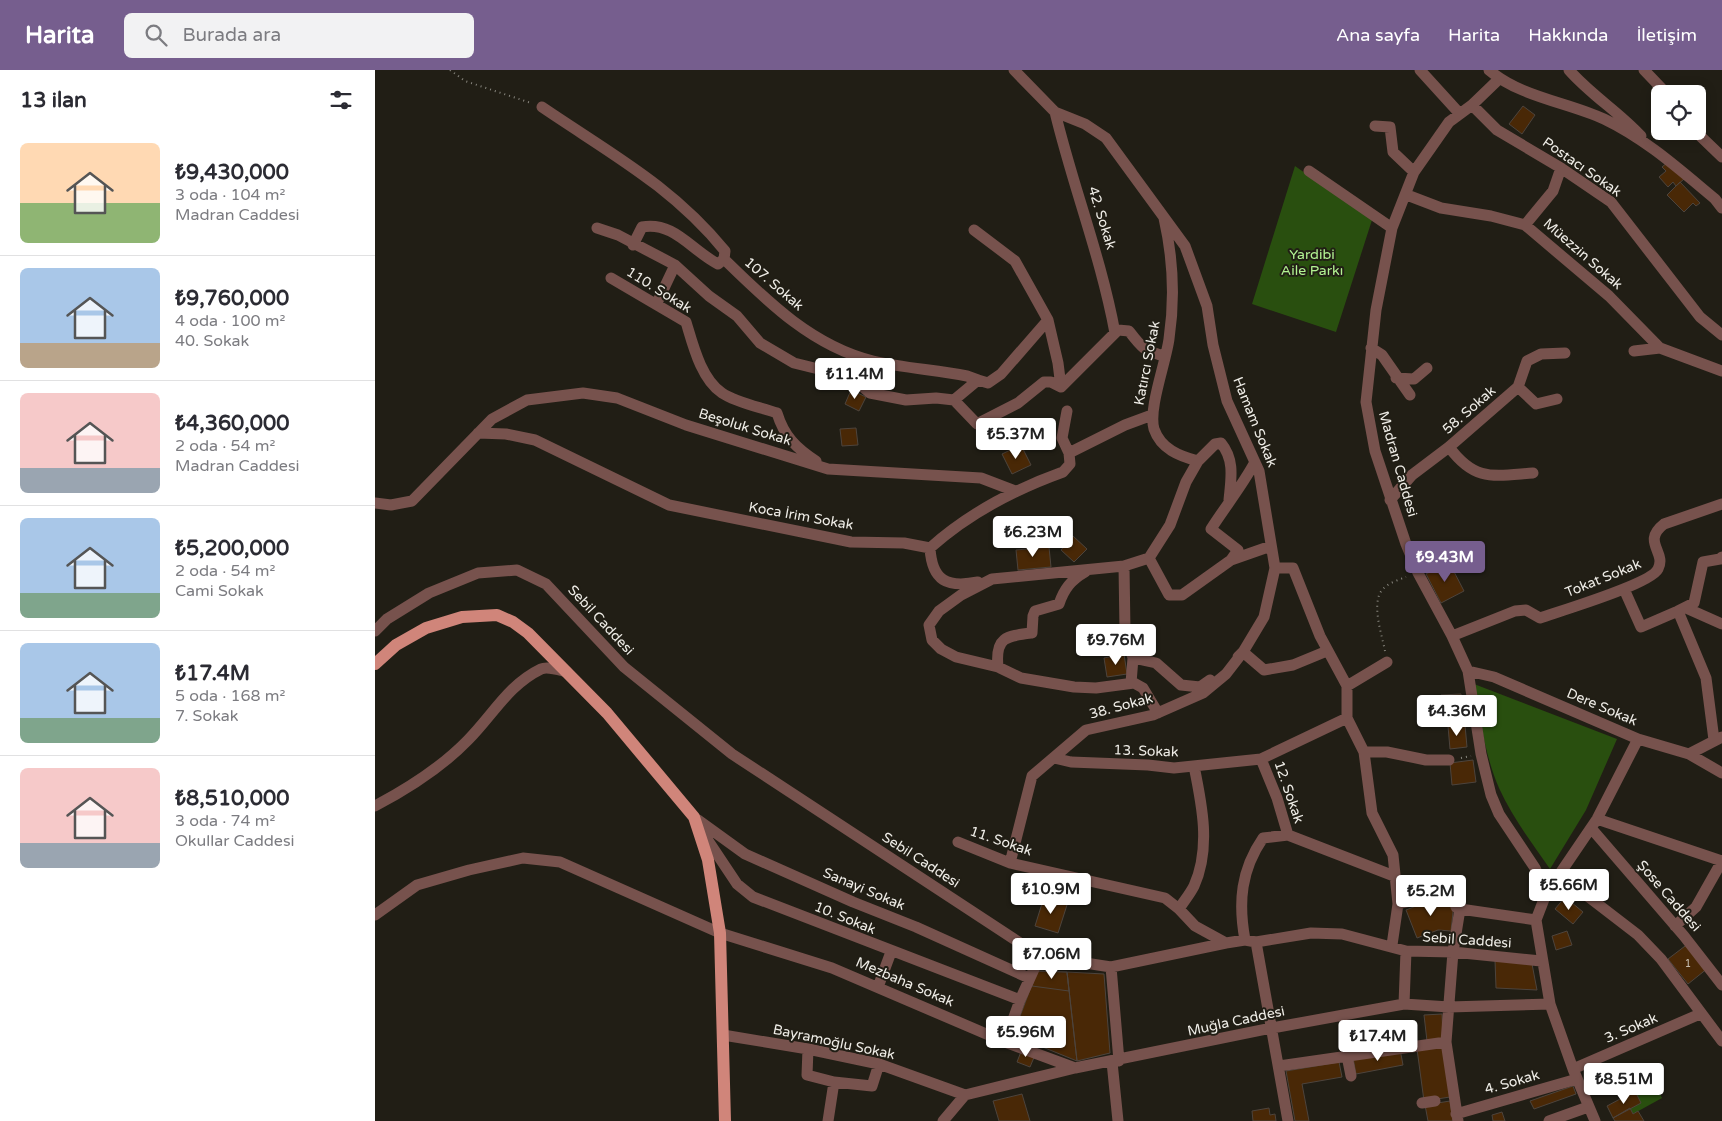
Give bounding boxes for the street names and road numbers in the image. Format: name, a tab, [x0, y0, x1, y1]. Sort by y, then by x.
street label: Postacı Sokak	[1539, 134, 1625, 201]
street label: 42. Sokak	[1084, 184, 1120, 252]
street label: Müezzin Sokak	[1540, 215, 1626, 293]
street label: 107. Sokak	[741, 254, 807, 315]
street label: 110. Sokak	[623, 263, 695, 317]
street label: Katırcı Sokak	[1130, 319, 1164, 407]
street label: Hamam Sokak	[1229, 374, 1281, 470]
street label: 58. Sokak	[1439, 382, 1499, 438]
street label: Beşoluk Sokak	[697, 405, 794, 449]
street label: Madran Caddesi	[1375, 409, 1421, 519]
street label: Koca İrim Sokak	[747, 498, 855, 534]
street label: Tokat Sokak	[1563, 555, 1644, 601]
street label: Sebil Caddesi	[564, 582, 638, 658]
street label: Dere Sokak	[1564, 685, 1640, 730]
street label: 38. Sokak	[1087, 689, 1155, 723]
street label: 13. Sokak	[1113, 741, 1179, 761]
street label: 12. Sokak	[1270, 759, 1308, 826]
street label: 11. Sokak	[968, 822, 1035, 860]
street label: Sebil Caddesi	[879, 829, 963, 891]
street label: Şose Caddesi	[1633, 857, 1705, 935]
street label: Sanayi Sokak	[820, 864, 908, 914]
street label: 10. Sokak	[812, 898, 879, 938]
street label: Sebil Caddesi	[1422, 928, 1512, 952]
street label: Mezbaha Sokak	[853, 954, 957, 1010]
street label: Muğla Caddesi	[1186, 1002, 1286, 1040]
street label: 3. Sokak	[1602, 1009, 1661, 1047]
street label: Bayramoğlu Sokak	[772, 1021, 897, 1063]
street label: 4. Sokak	[1483, 1066, 1542, 1098]

